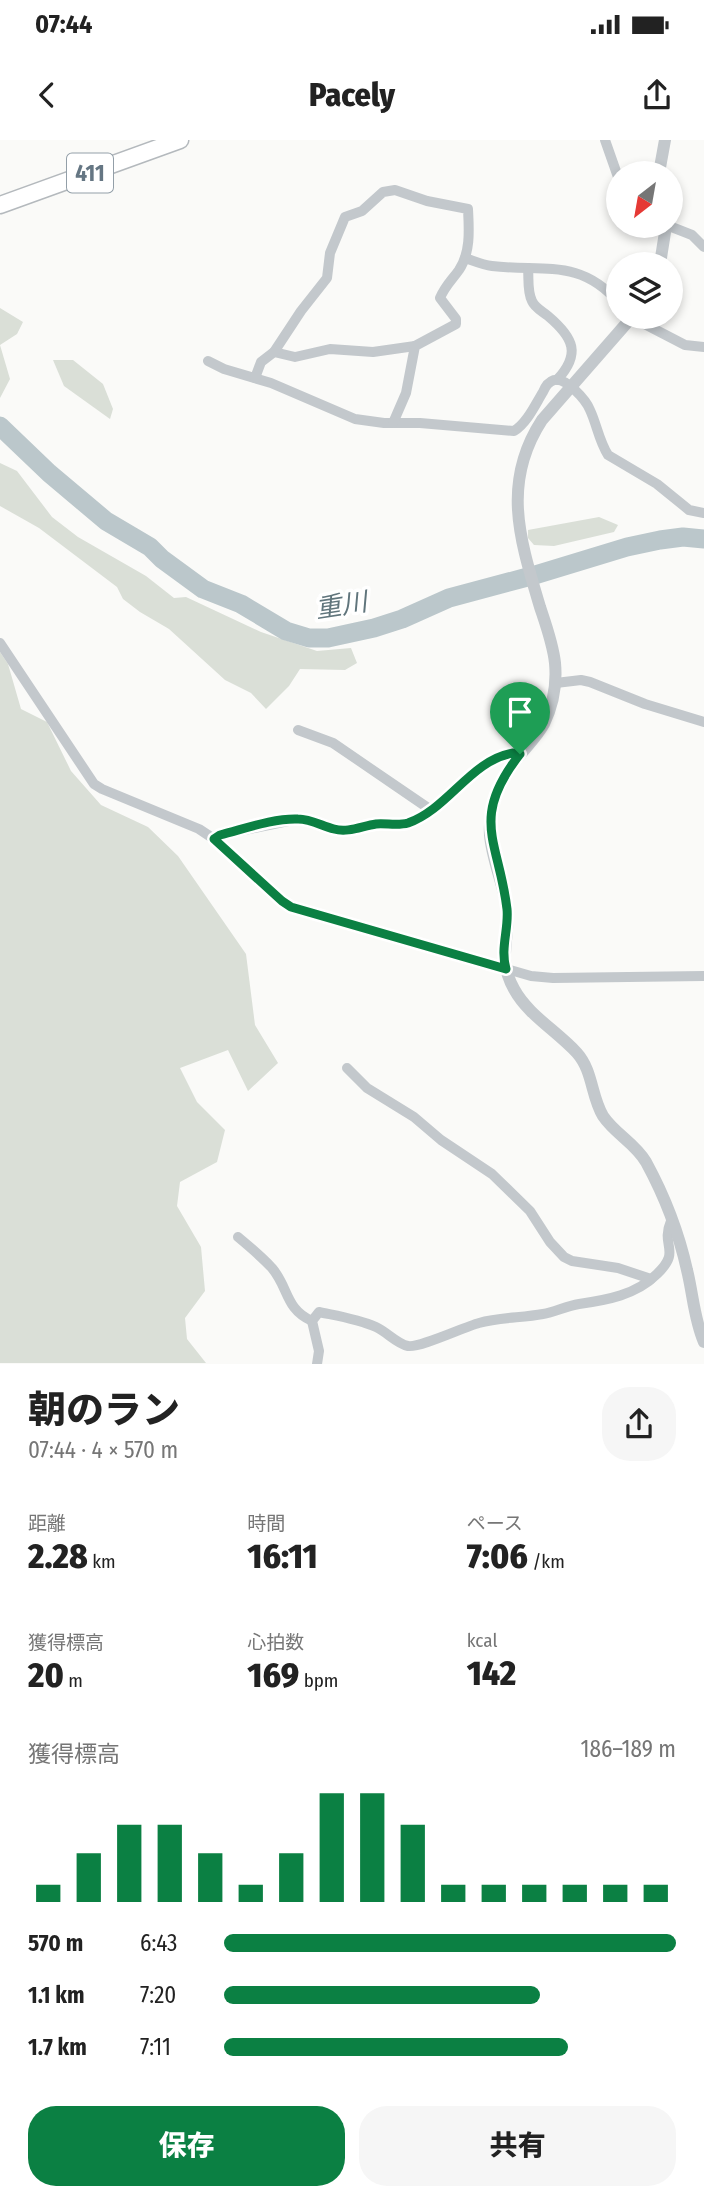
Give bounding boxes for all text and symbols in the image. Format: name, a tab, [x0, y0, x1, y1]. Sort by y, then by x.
text: 07:44	[35, 9, 92, 40]
icon: back	[28, 76, 66, 114]
text: Pacely	[309, 76, 395, 114]
icon: share	[638, 76, 676, 114]
road number: 411	[67, 154, 113, 192]
north arrow	[606, 161, 682, 238]
map controls	[606, 161, 683, 329]
button: layers	[606, 252, 683, 329]
water label: 重川	[313, 586, 372, 625]
pin	[490, 682, 550, 754]
icon: arrive	[501, 693, 539, 731]
text: 朝のラン	[28, 1387, 180, 1433]
button: share	[602, 1387, 676, 1461]
text: 07:44 · 4 × 570 m	[28, 1436, 178, 1464]
text: 距離	[28, 1512, 66, 1535]
text: 時間	[247, 1512, 285, 1535]
text: ペース	[467, 1512, 523, 1535]
text: 2.28	[28, 1535, 88, 1577]
text: 16:11	[247, 1535, 318, 1577]
text: 7:06	[467, 1535, 528, 1577]
text: km	[88, 1550, 116, 1573]
text: /km	[528, 1550, 565, 1573]
text: kcal	[467, 1629, 497, 1652]
text: 獲得標高	[28, 1631, 104, 1654]
text: 心拍数	[247, 1631, 304, 1654]
text: 142	[467, 1652, 516, 1694]
text: 20	[28, 1654, 64, 1696]
text: 169	[247, 1654, 299, 1696]
text: m	[64, 1669, 83, 1692]
text: bpm	[299, 1669, 338, 1692]
text: 186–189 m	[580, 1735, 676, 1763]
text: 獲得標高	[28, 1740, 120, 1768]
text: 570 m	[28, 1929, 83, 1957]
text: 6:43	[140, 1929, 177, 1957]
text: 1.1 km	[28, 1981, 84, 2009]
text: 7:20	[140, 1981, 176, 2009]
text: 1.7 km	[28, 2033, 87, 2061]
text: 7:11	[140, 2033, 171, 2061]
button: 保存	[28, 2106, 345, 2186]
button: 共有	[359, 2106, 676, 2186]

